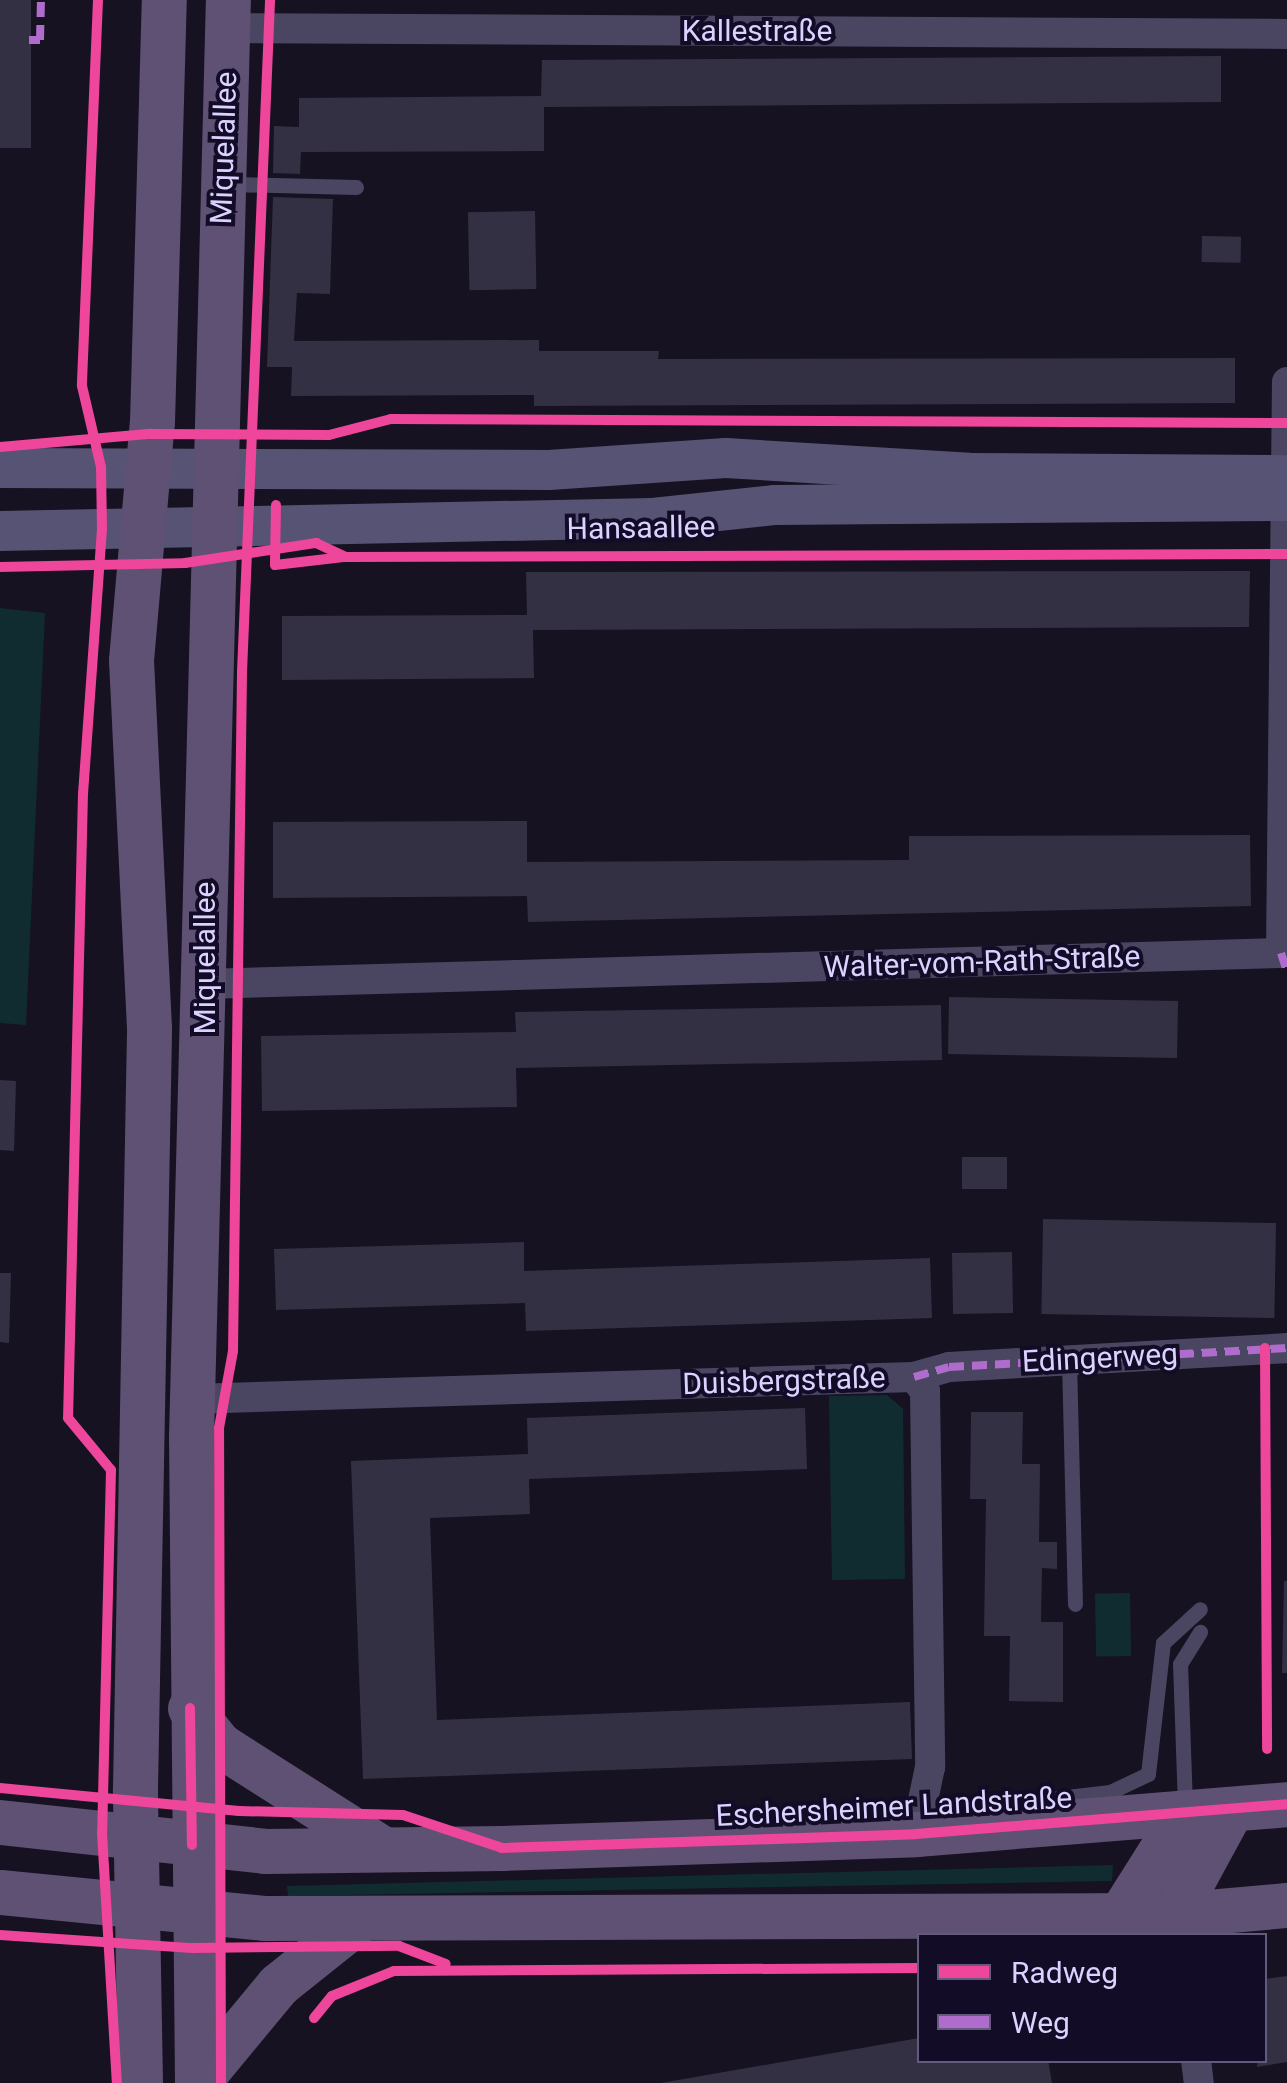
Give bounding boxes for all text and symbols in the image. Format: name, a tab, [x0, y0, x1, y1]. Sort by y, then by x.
street label: Kallestraße	[682, 13, 832, 49]
street label: Miquelallee	[203, 71, 245, 225]
street label: Hansaallee	[566, 509, 716, 547]
street label: Miquelallee	[187, 881, 223, 1035]
street label: Walter-vom-Rath-Straße	[823, 938, 1141, 986]
street label: Edingerweg	[1021, 1336, 1179, 1380]
street label: Duisbergstraße	[682, 1359, 886, 1403]
street label: Eschersheimer Landstraße	[715, 1780, 1073, 1834]
legend	[917, 1933, 1267, 2063]
text: Radweg	[1011, 1955, 1118, 1990]
text: Weg	[1011, 2005, 1070, 2040]

